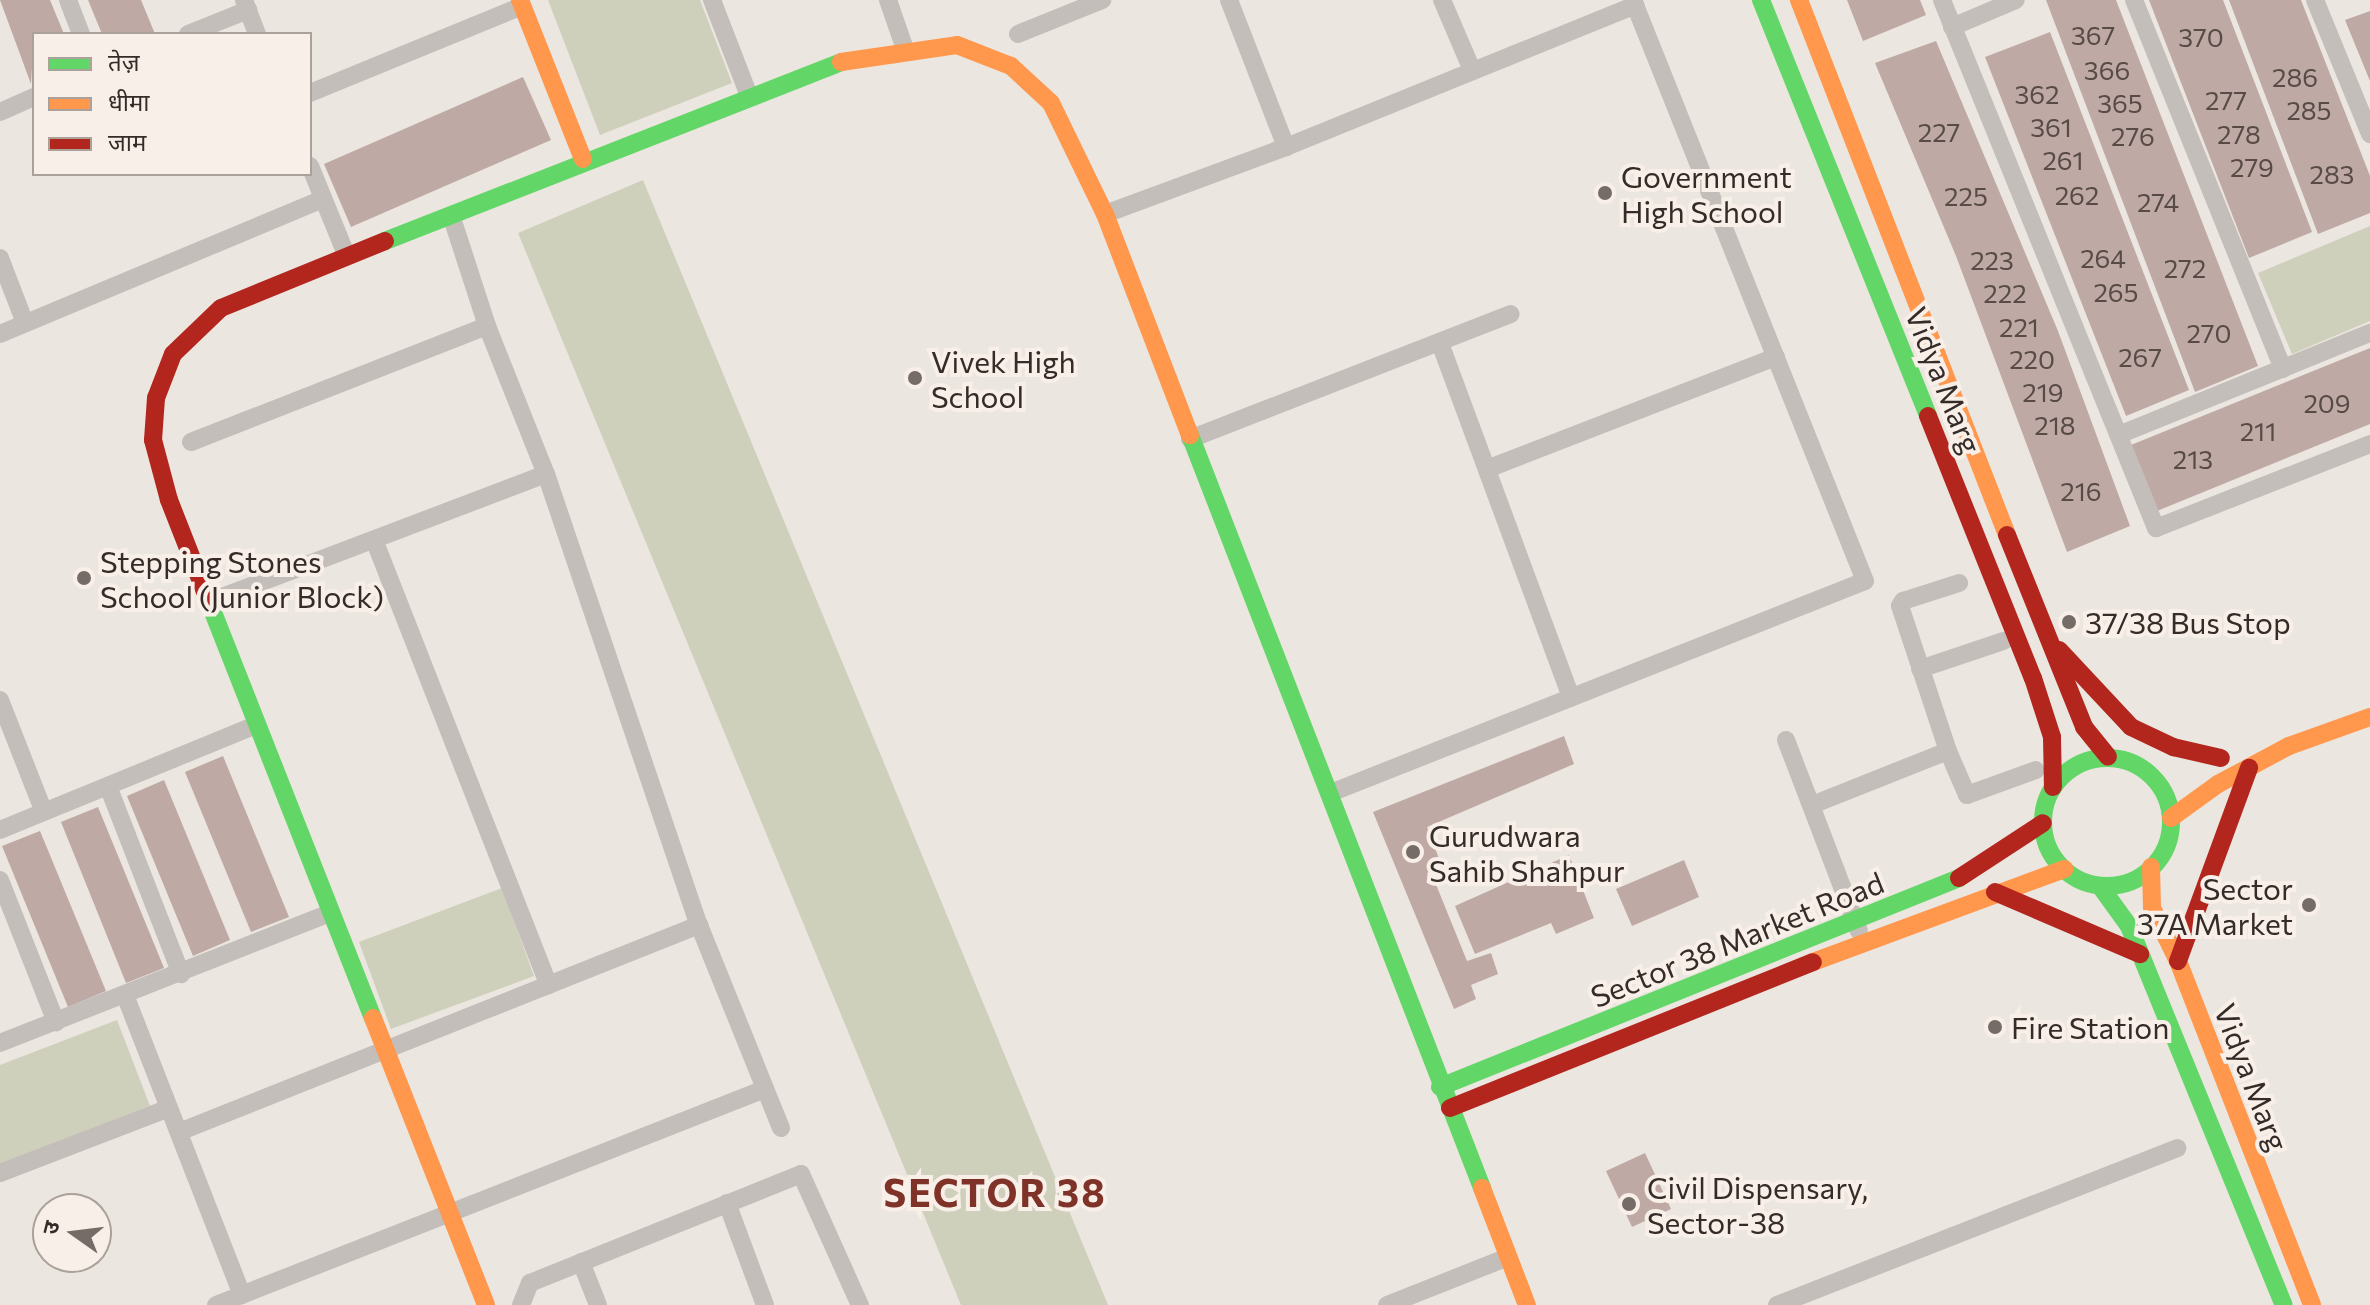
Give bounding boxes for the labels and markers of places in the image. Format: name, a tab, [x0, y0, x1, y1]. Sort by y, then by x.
place label: Government High School	[1621, 158, 1792, 228]
marker: Government High School	[1596, 184, 1614, 202]
place label: Vivek High School	[931, 343, 1076, 414]
marker: Vivek High School	[906, 369, 924, 387]
place label: Stepping Stones School (Junior Block)	[100, 543, 384, 614]
marker: Stepping Stones School (Junior Block)	[75, 569, 93, 587]
place label: 37/38 Bus Stop	[2085, 604, 2291, 640]
marker: 37/38 Bus Stop	[2060, 613, 2078, 631]
place label: Gurudwara Sahib Shahpur	[1429, 817, 1625, 888]
marker: Gurudwara Sahib Shahpur	[1404, 843, 1422, 861]
place label: Sector 37A Market	[2137, 870, 2293, 940]
marker: Sector 37A Market	[2300, 896, 2318, 914]
place label: Fire Station	[2011, 1009, 2169, 1045]
marker: Fire Station	[1986, 1018, 2004, 1036]
place label: Civil Dispensary, Sector-38	[1647, 1169, 1868, 1240]
marker: Civil Dispensary, Sector-38	[1618, 1193, 1640, 1215]

